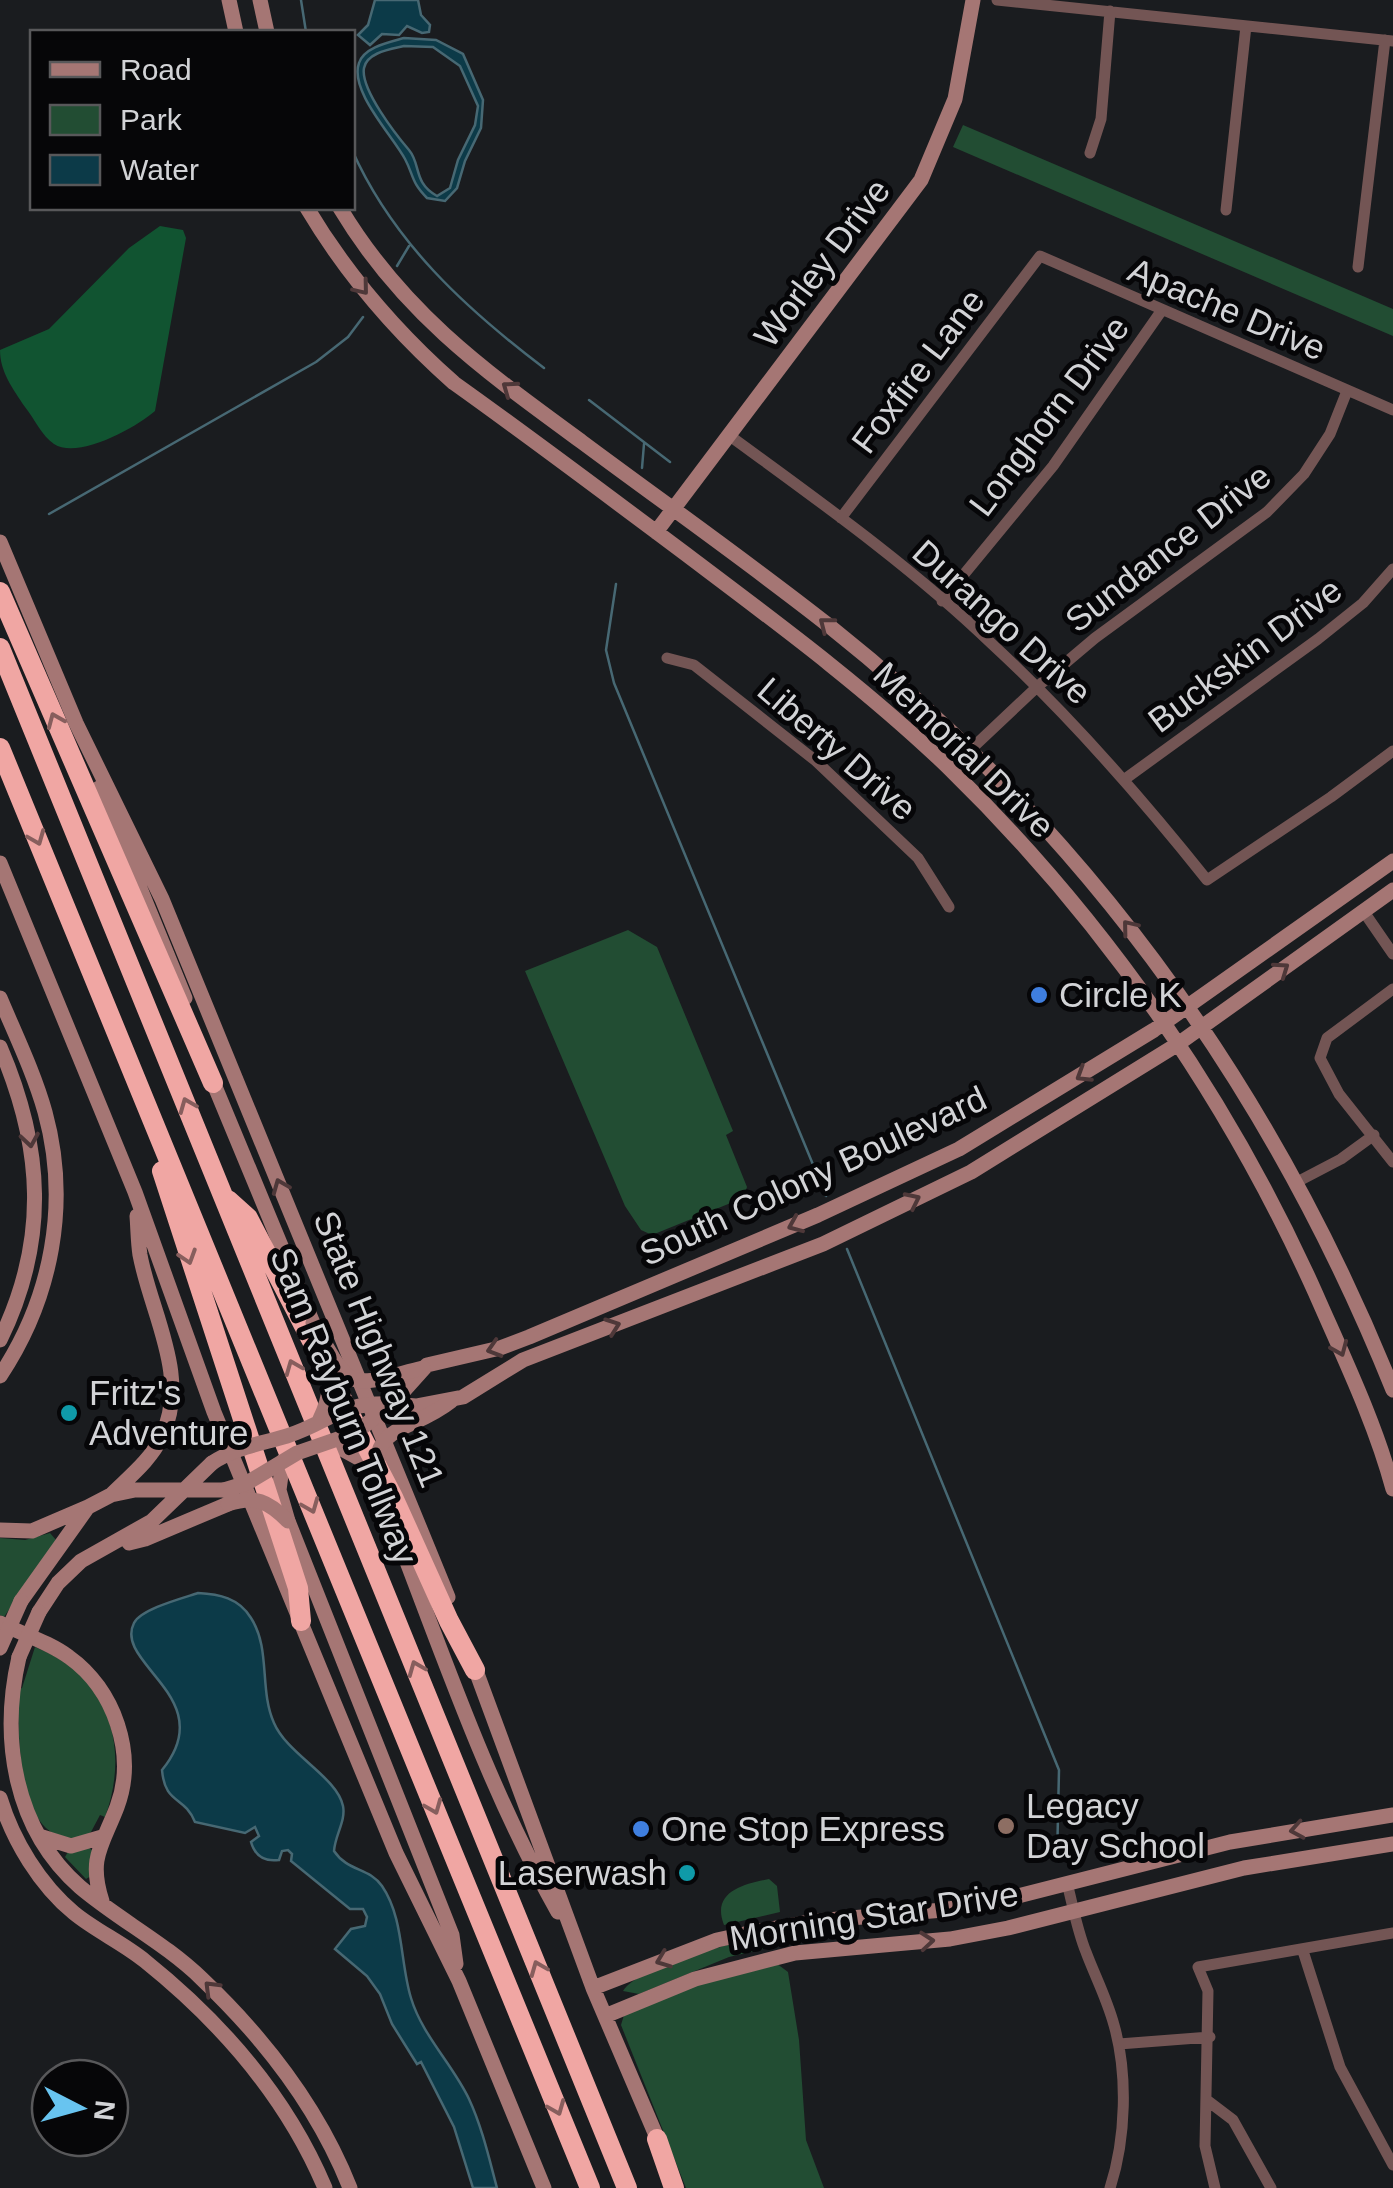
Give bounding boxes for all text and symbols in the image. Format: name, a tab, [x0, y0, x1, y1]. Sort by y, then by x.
legend	[30, 30, 355, 210]
text: Road	[120, 53, 192, 86]
text: Park	[120, 103, 183, 136]
text: Water	[120, 153, 199, 186]
street label: Worley Drive	[746, 171, 897, 354]
street label: Apache Drive	[1123, 250, 1332, 368]
one-way arrow	[350, 277, 368, 295]
street label: Foxfire Lane	[843, 281, 992, 460]
street label: Longhorn Drive	[961, 308, 1136, 523]
one-way arrow	[502, 383, 520, 400]
street label: Sundance Drive	[1058, 456, 1278, 640]
street label: Durango Drive	[905, 532, 1099, 712]
street label: Buckskin Drive	[1141, 569, 1349, 740]
one-way arrow	[819, 618, 837, 636]
street label: Memorial Drive	[866, 654, 1063, 845]
street label: Liberty Drive	[750, 669, 924, 828]
one-way arrow	[47, 713, 67, 731]
one-way arrow	[25, 828, 45, 846]
one-way arrow	[1123, 920, 1141, 938]
one-way arrow	[1271, 964, 1289, 981]
place label: Circle K	[1059, 975, 1182, 1014]
marker: Circle K	[1028, 984, 1050, 1006]
one-way arrow	[1076, 1063, 1094, 1082]
street label: South Colony Boulevard	[633, 1078, 992, 1273]
one-way arrow	[179, 1097, 199, 1115]
one-way arrow	[19, 1131, 40, 1148]
one-way arrow	[271, 1178, 291, 1195]
one-way arrow	[903, 1193, 921, 1213]
street label: State Highway 121	[306, 1205, 453, 1492]
one-way arrow	[787, 1213, 805, 1233]
street label: Sam Rayburn Tollway	[263, 1242, 426, 1570]
one-way arrow	[177, 1248, 197, 1265]
one-way arrow	[604, 1318, 621, 1338]
one-way arrow	[487, 1337, 504, 1358]
one-way arrow	[1328, 1339, 1348, 1357]
one-way arrow	[285, 1359, 305, 1376]
place label: Fritz's Adventure	[89, 1373, 249, 1452]
marker: Fritz's Adventure	[58, 1402, 80, 1424]
one-way arrow	[299, 1496, 319, 1514]
one-way arrow	[407, 1660, 427, 1677]
place label: Legacy Day School	[1026, 1786, 1205, 1865]
one-way arrow	[423, 1797, 443, 1815]
place label: One Stop Express	[661, 1809, 945, 1848]
marker: Legacy Day School	[995, 1815, 1017, 1837]
marker: One Stop Express	[630, 1818, 652, 1840]
one-way arrow	[1288, 1819, 1305, 1840]
place label: Laserwash	[498, 1853, 667, 1892]
marker: Laserwash	[676, 1862, 698, 1884]
street label: Morning Star Drive	[727, 1873, 1021, 1958]
one-way arrow	[919, 1931, 935, 1953]
one-way arrow	[655, 1948, 672, 1969]
one-way arrow	[529, 1960, 549, 1978]
one-way arrow	[204, 1981, 222, 1999]
north arrow	[30, 2058, 130, 2158]
one-way arrow	[546, 2098, 566, 2116]
text: N	[88, 2099, 121, 2122]

